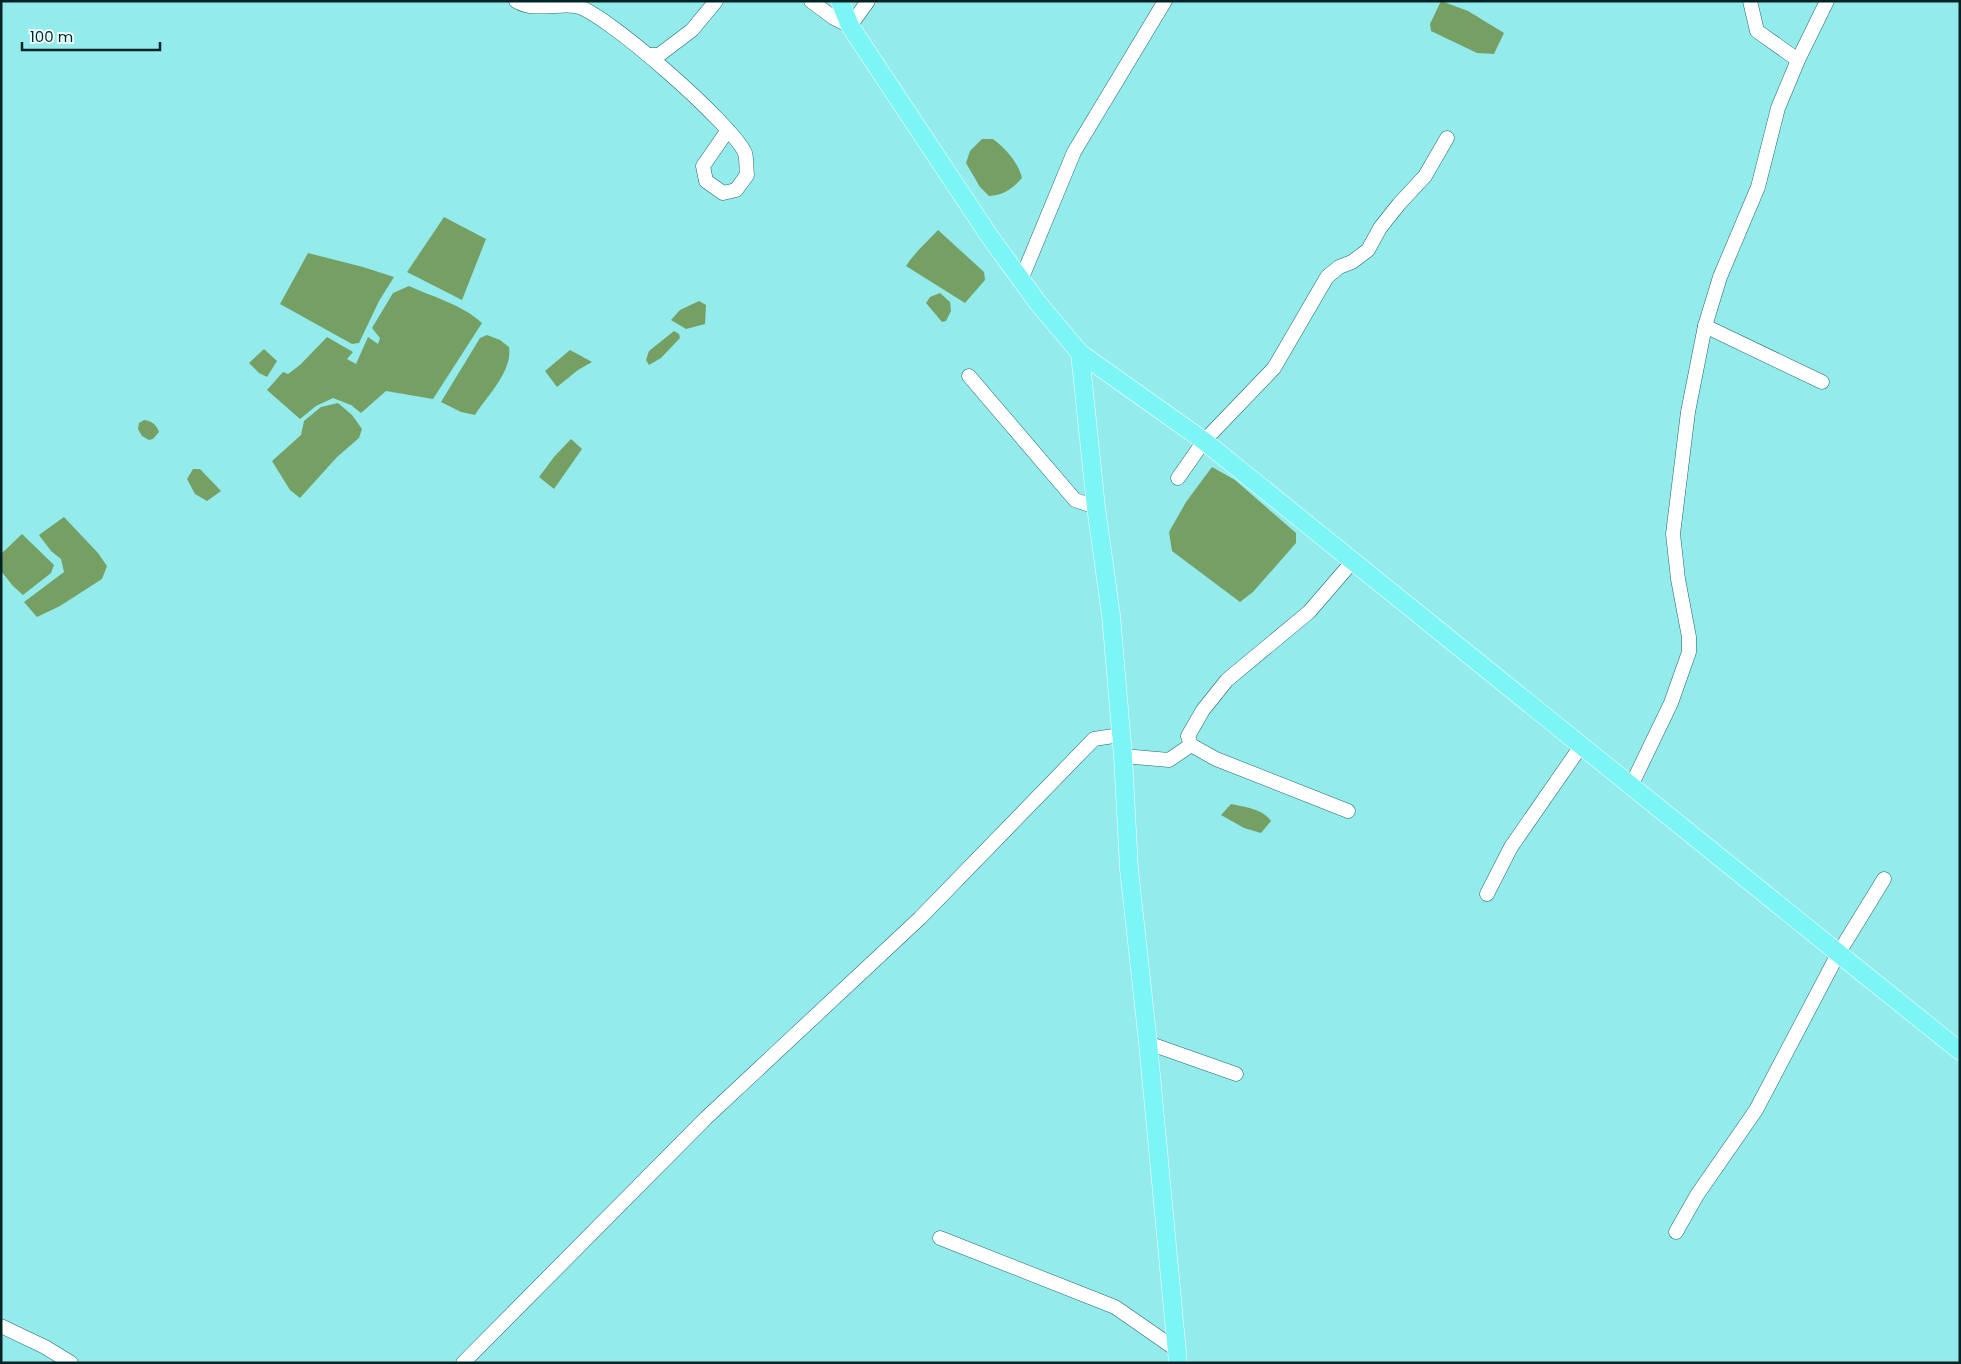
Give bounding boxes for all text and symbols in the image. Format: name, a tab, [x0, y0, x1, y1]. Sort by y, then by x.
scale bar	[22, 20, 160, 52]
text: 100 m	[30, 26, 73, 47]

